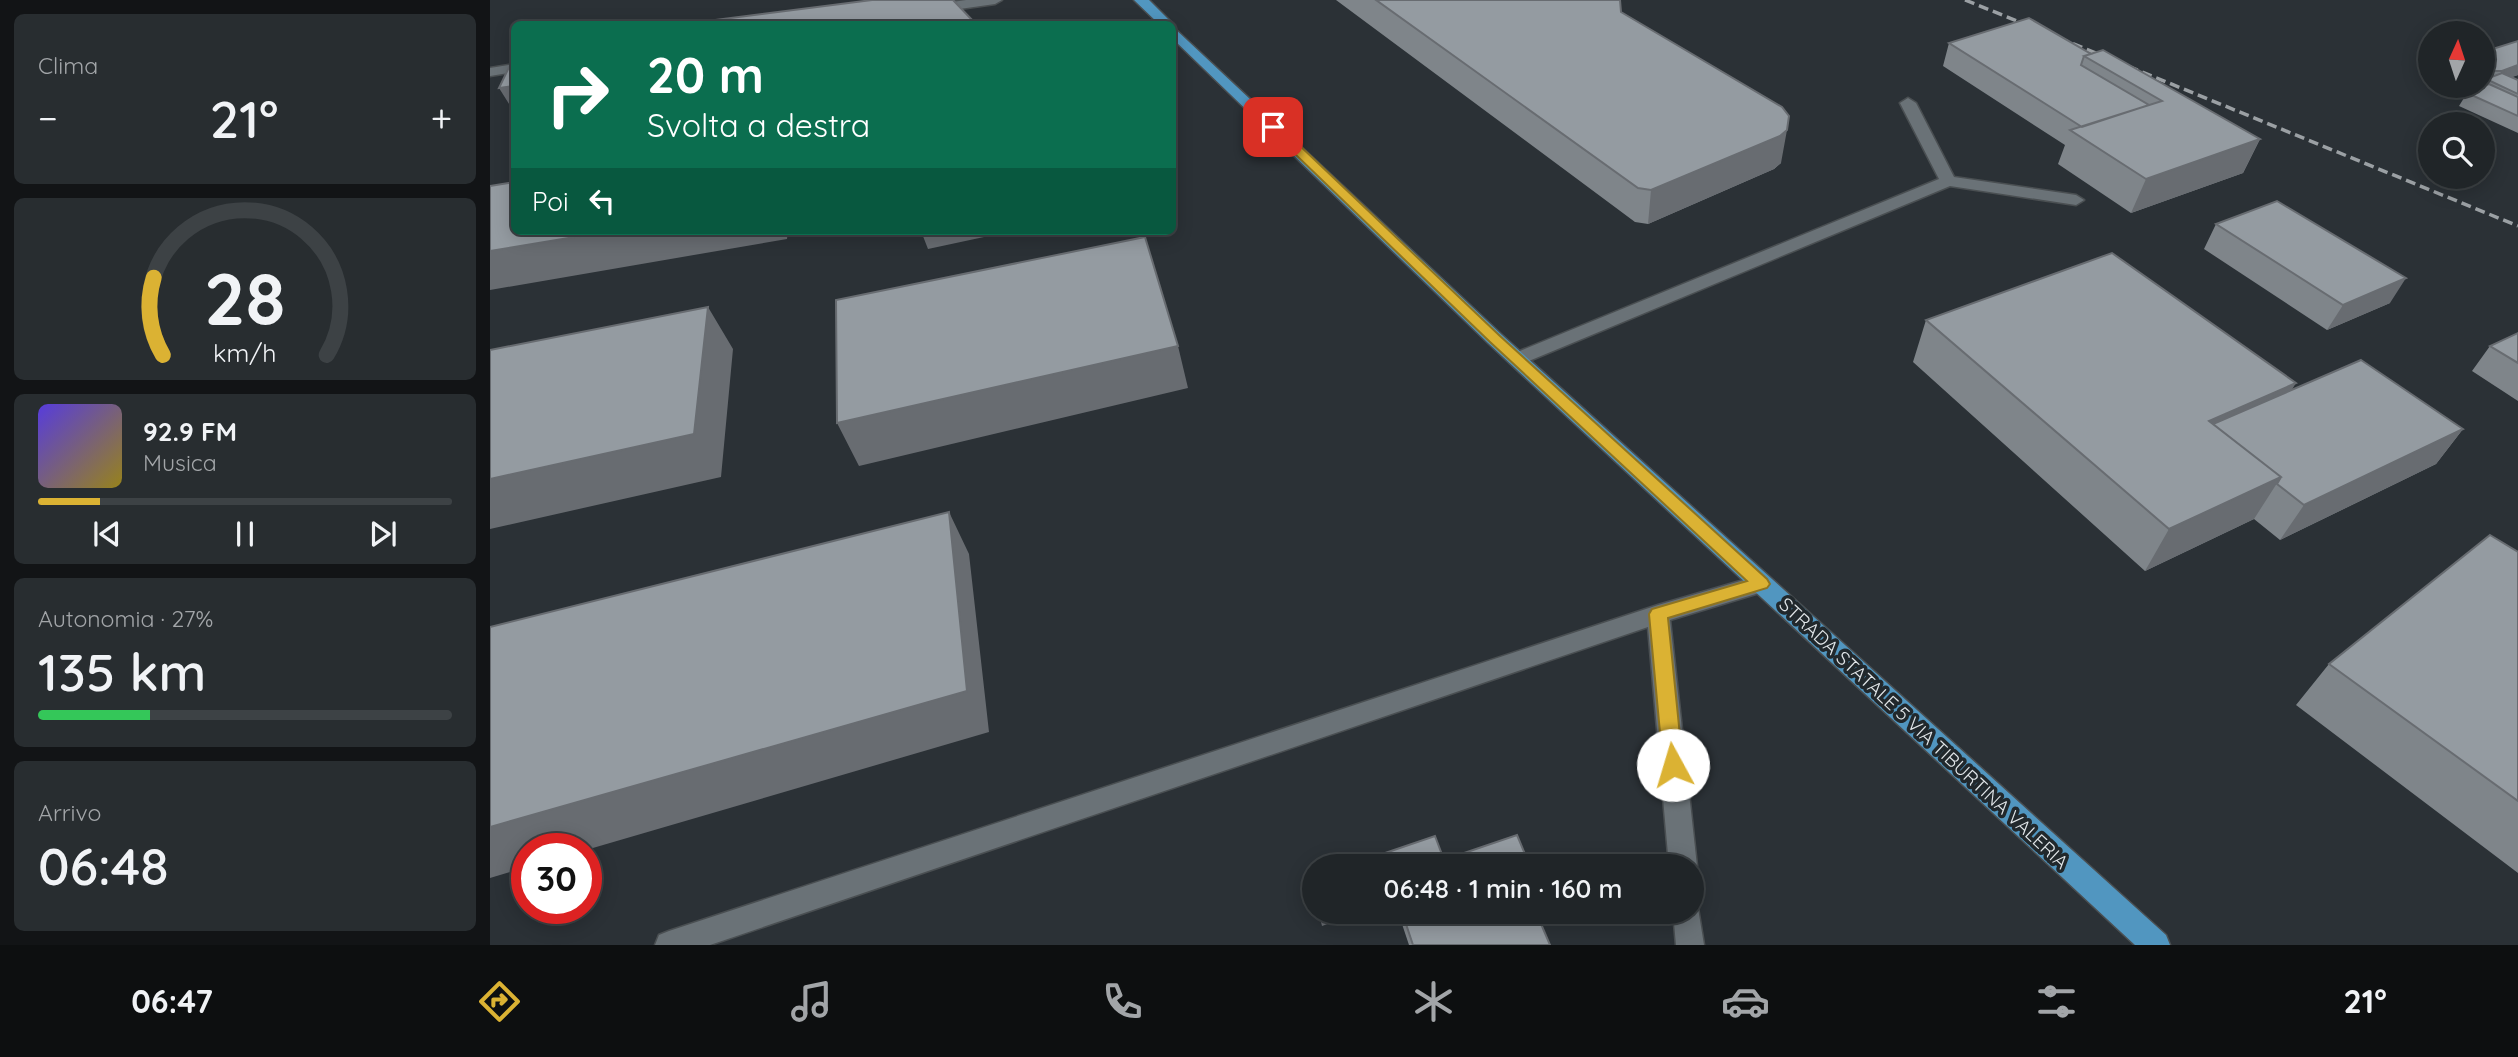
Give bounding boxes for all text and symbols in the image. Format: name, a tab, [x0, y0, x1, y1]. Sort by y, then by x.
north arrow	[2418, 21, 2496, 98]
map controls	[2418, 21, 2495, 189]
text: 20 m	[647, 44, 764, 105]
icon: right	[532, 49, 623, 140]
text: Clima	[38, 51, 98, 80]
text: 21°	[210, 86, 278, 151]
text: −	[38, 94, 58, 142]
text: +	[431, 94, 452, 142]
pin	[1243, 97, 1303, 157]
text: Svolta a destra	[647, 105, 870, 145]
icon: arrive	[1254, 108, 1292, 146]
button: search	[2418, 112, 2495, 189]
icon: left	[583, 182, 621, 220]
text: Poi	[532, 185, 569, 218]
text: 28	[204, 252, 286, 343]
text: km/h	[213, 337, 277, 368]
text: 92.9 FM	[143, 415, 237, 448]
text: Musica	[143, 448, 217, 477]
icon: previous	[88, 515, 126, 553]
icon: pause	[226, 515, 264, 553]
icon: next	[364, 515, 402, 553]
street label: STRADA STATALE 5 VIA TIBURTINA VALERIA	[1774, 592, 2074, 874]
text: Autonomia · 27%	[38, 604, 213, 633]
text: 135 km	[38, 639, 206, 704]
position arrow	[1636, 728, 1710, 802]
text: Arrivo	[38, 798, 101, 827]
text: 06:48	[38, 833, 169, 898]
speed limit sign: 30	[511, 833, 602, 924]
text: 06:48 · 1 min · 160 m	[1384, 872, 1622, 905]
icon: directions	[475, 977, 524, 1026]
icon: music	[787, 977, 836, 1026]
icon: phone	[1098, 977, 1147, 1026]
icon: climate	[1409, 977, 1458, 1026]
icon: car	[1721, 977, 1770, 1026]
icon: filters	[2032, 977, 2081, 1026]
text: 06:47	[131, 981, 213, 1021]
text: 21°	[2344, 981, 2387, 1021]

